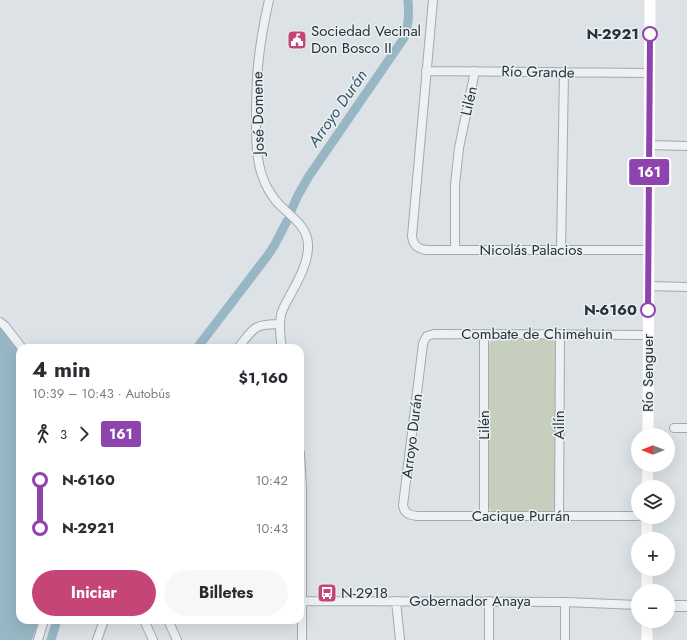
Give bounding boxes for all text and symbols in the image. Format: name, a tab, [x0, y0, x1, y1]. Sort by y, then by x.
place label: Sociedad Vecinal Don Bosco II	[311, 20, 421, 59]
place label: N-2921	[586, 23, 639, 45]
marker: N-2921	[642, 26, 658, 42]
public building icon: Sociedad Vecinal Don Bosco II	[286, 29, 308, 51]
street label: Río Grande	[501, 60, 575, 84]
water label: Arroyo Durán	[302, 65, 373, 152]
street label: José Domene	[246, 71, 270, 157]
street label: Lilén	[455, 84, 483, 118]
line badge: 161	[626, 159, 672, 185]
text: 161	[637, 162, 661, 182]
street label: Nicolás Palacios	[479, 239, 583, 261]
place label: N-6160	[584, 299, 637, 321]
marker: N-6160	[640, 302, 656, 318]
street label: Combate de Chimehuin	[461, 323, 613, 345]
street label: Río Senguer	[637, 333, 659, 412]
text: 4 min	[32, 353, 91, 385]
text: $1,160	[239, 367, 288, 389]
text: 10:39 – 10:43 · Autobús	[32, 384, 170, 403]
street label: Arroyo Durán	[396, 392, 428, 480]
street label: Lilén	[473, 410, 495, 440]
street label: Ailín	[548, 410, 570, 440]
icon: walk	[32, 423, 54, 445]
icon: forward	[73, 423, 95, 445]
text: 161	[109, 424, 133, 444]
text: 3	[60, 425, 67, 444]
north arrow	[631, 428, 675, 472]
map controls	[631, 428, 675, 628]
text: N-6160	[62, 469, 115, 491]
text: 10:42	[255, 471, 288, 490]
button: layers	[631, 480, 675, 524]
street label: Cacique Purrán	[472, 505, 570, 527]
text: N-2921	[62, 517, 115, 539]
text: 10:43	[256, 519, 288, 538]
button: +	[631, 532, 675, 576]
button: Iniciar	[32, 570, 156, 616]
button: Billetes	[164, 570, 288, 616]
bus stop icon: N-2918	[316, 582, 338, 604]
place label: N-2918	[341, 582, 388, 604]
button: −	[631, 584, 675, 628]
street label: Gobernador Anaya	[409, 590, 531, 612]

